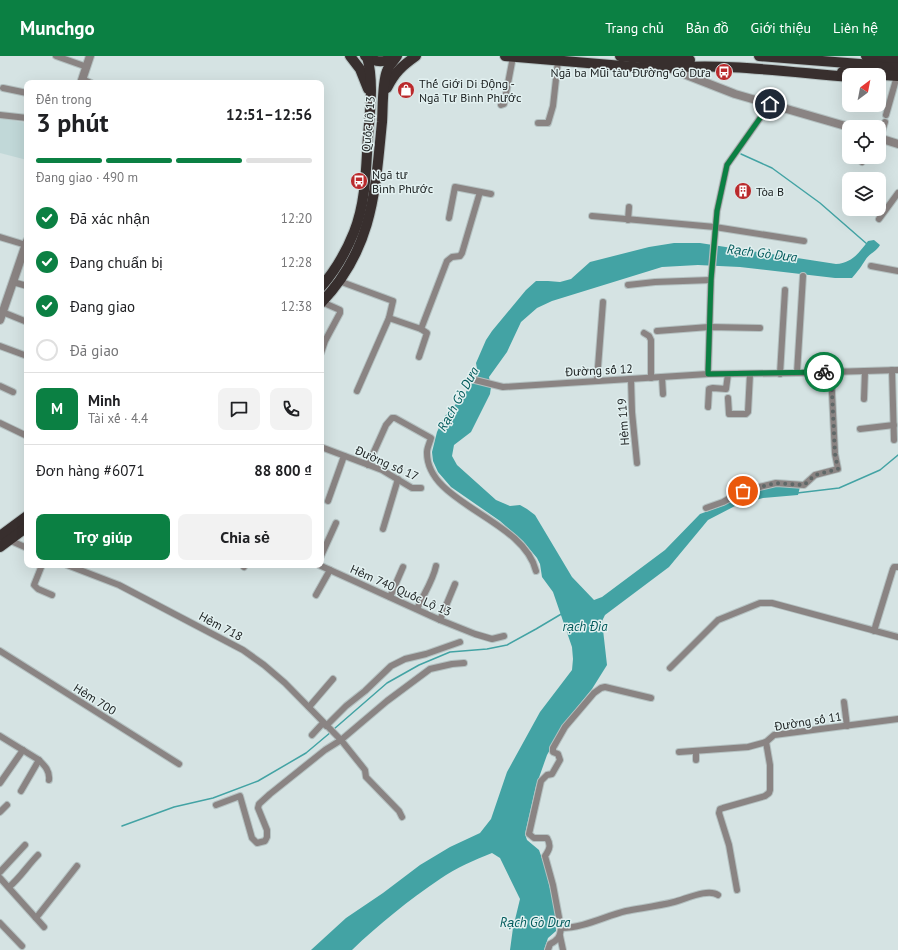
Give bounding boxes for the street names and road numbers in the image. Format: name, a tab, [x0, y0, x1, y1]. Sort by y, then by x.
street label: Quốc lộ 13	[358, 95, 378, 153]
street label: Đường số 12	[564, 361, 633, 379]
street label: Hẻm 119	[614, 398, 632, 446]
street label: Đường số 17	[352, 442, 421, 484]
street label: Hẻm 740 Quốc Lộ 13	[348, 561, 454, 619]
street label: Hẻm 718	[197, 608, 245, 644]
street label: Hẻm 700	[71, 680, 119, 718]
street label: Đường số 11	[772, 708, 843, 734]

